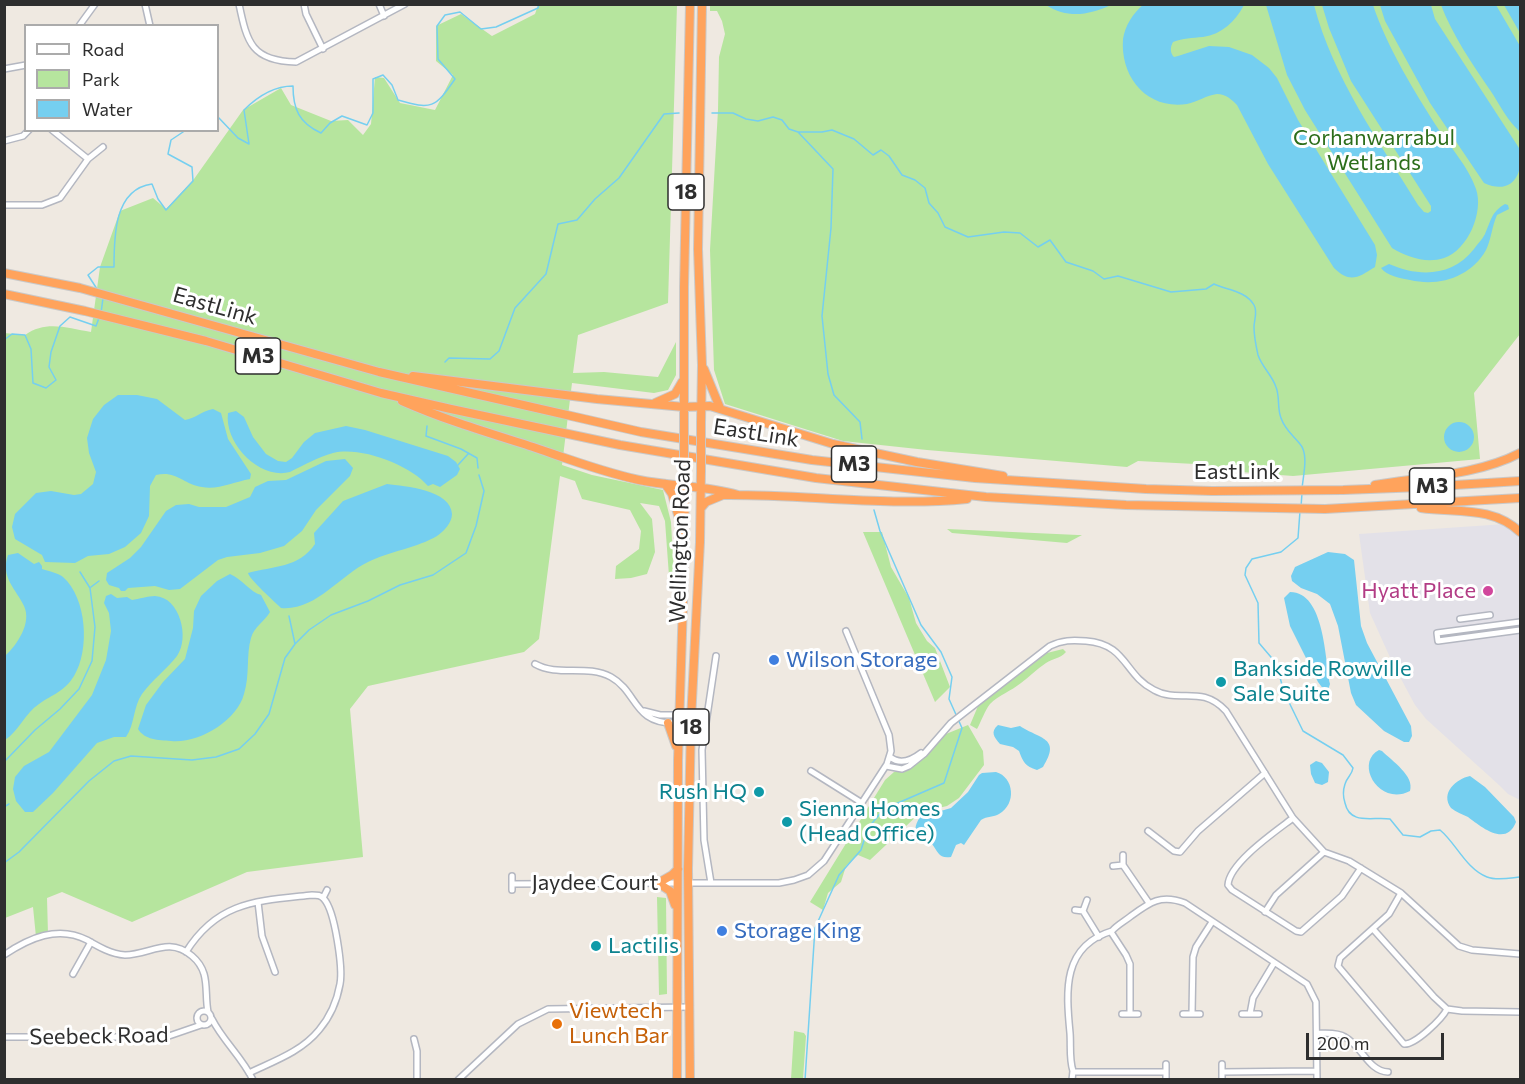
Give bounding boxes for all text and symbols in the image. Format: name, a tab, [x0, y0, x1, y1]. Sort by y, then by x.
legend	[24, 24, 219, 132]
text: Road	[82, 38, 124, 60]
text: Park	[82, 68, 120, 90]
text: Water	[82, 98, 133, 120]
park label: Corhanwarrabul Wetlands	[1293, 125, 1455, 176]
road number: 18	[668, 174, 704, 210]
street label: EastLink	[170, 281, 260, 331]
road number: M3	[236, 338, 280, 374]
street label: EastLink	[711, 413, 801, 453]
road number: M3	[832, 446, 876, 482]
street label: Wellington Road	[664, 459, 696, 623]
street label: EastLink	[1194, 459, 1280, 485]
road number: M3	[1410, 468, 1454, 504]
place label: Hyatt Place	[1361, 578, 1476, 604]
marker: Hyatt Place	[1481, 584, 1495, 598]
place label: Wilson Storage	[786, 647, 938, 673]
marker: Wilson Storage	[767, 653, 781, 667]
place label: Bankside Rowville Sale Suite	[1233, 656, 1412, 708]
marker: Bankside Rowville Sale Suite	[1214, 675, 1228, 689]
road number: 18	[673, 709, 709, 745]
place label: Rush HQ	[659, 779, 747, 805]
marker: Rush HQ	[752, 785, 766, 799]
place label: Sienna Homes (Head Office)	[799, 796, 941, 848]
marker: Sienna Homes (Head Office)	[780, 815, 794, 829]
street label: Jaydee Court	[531, 870, 659, 896]
place label: Storage King	[734, 918, 861, 944]
marker: Storage King	[715, 924, 729, 938]
place label: Lactilis	[608, 933, 679, 959]
marker: Lactilis	[589, 939, 603, 953]
place label: Viewtech Lunch Bar	[569, 998, 669, 1050]
marker: Viewtech Lunch Bar	[550, 1017, 564, 1031]
scale bar	[1309, 1021, 1447, 1059]
street label: Seebeck Road	[29, 1022, 169, 1050]
text: 200 m	[1317, 1032, 1370, 1054]

